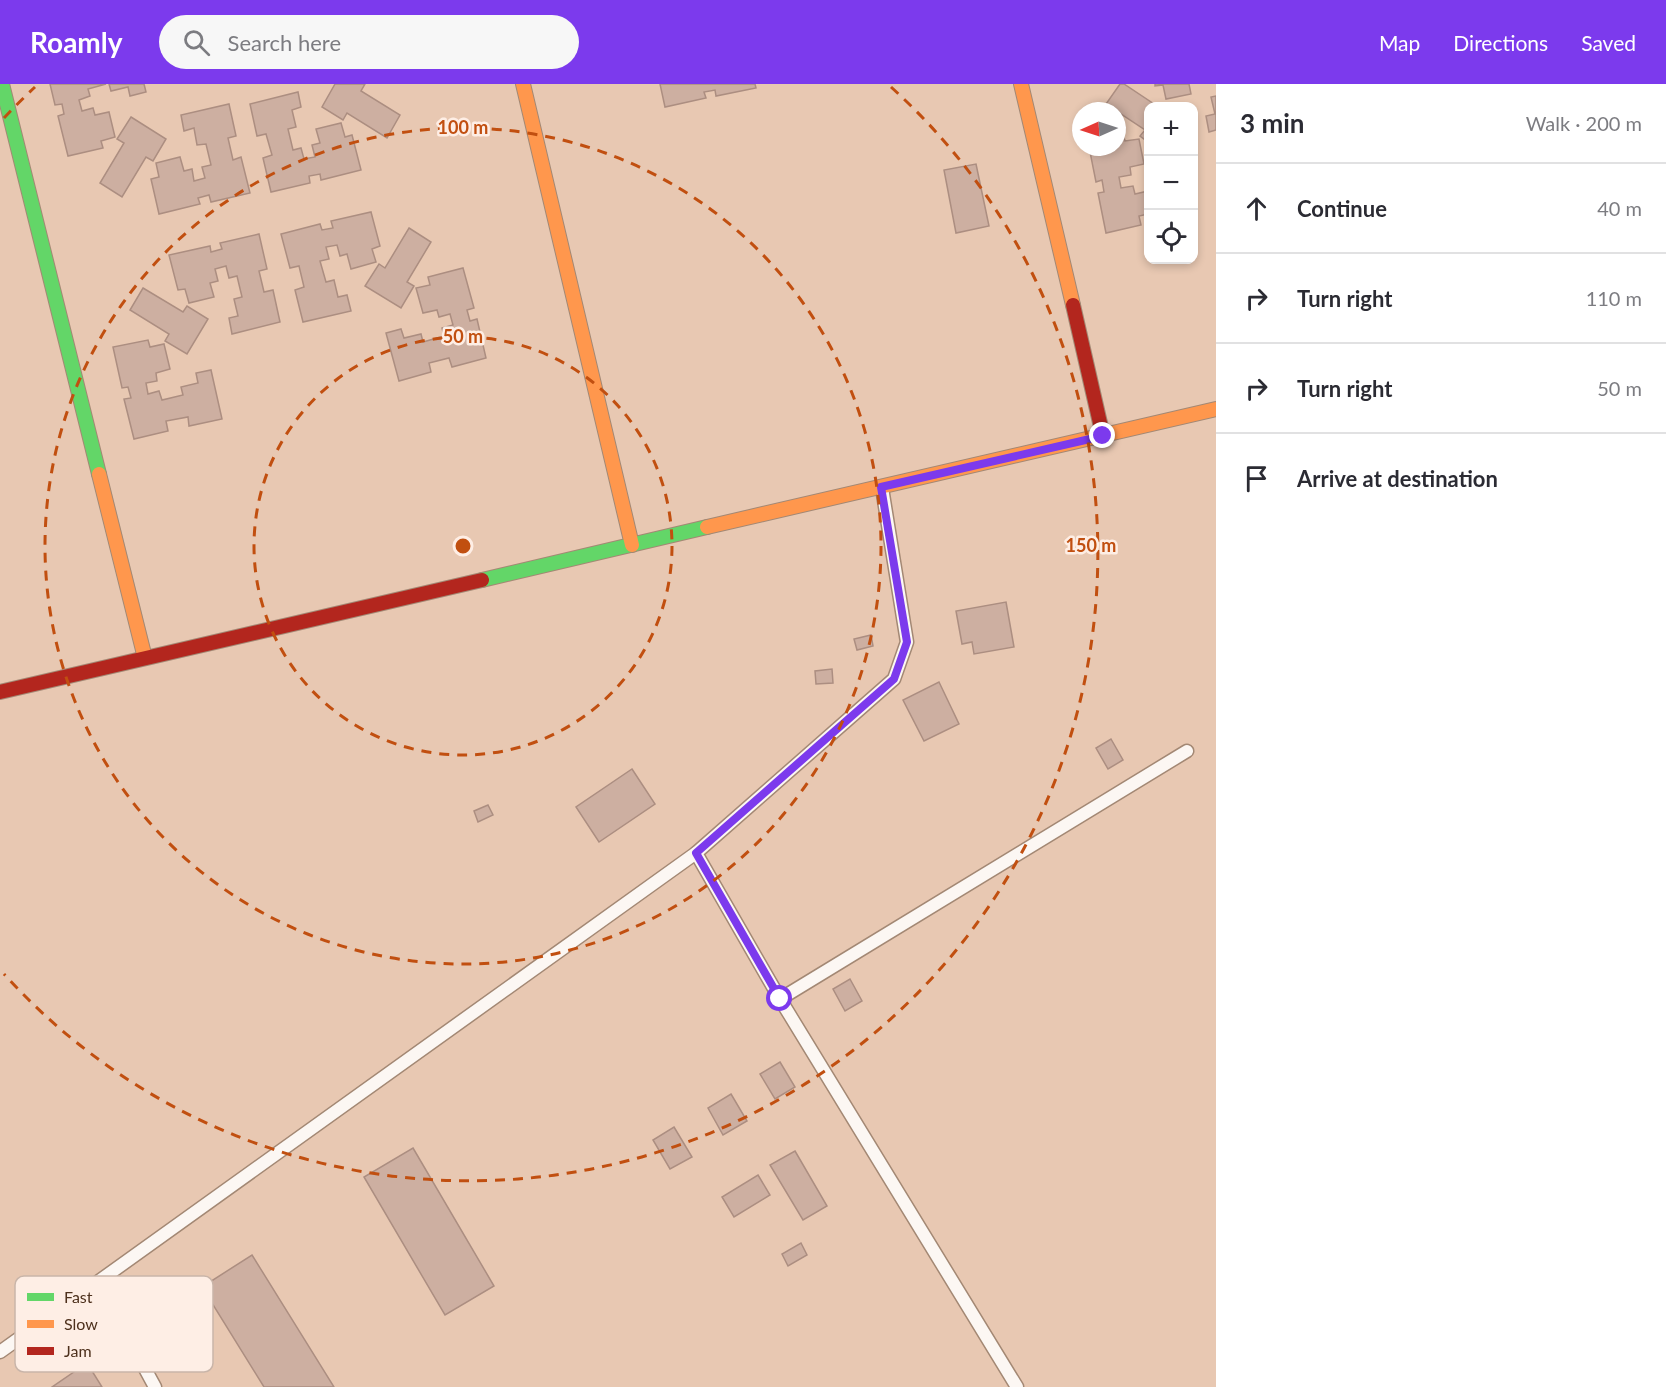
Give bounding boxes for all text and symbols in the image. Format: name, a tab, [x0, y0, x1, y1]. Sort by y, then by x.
search box	[159, 15, 579, 69]
text: Roamly	[30, 25, 123, 59]
icon: search	[180, 26, 213, 59]
text: Search here	[228, 29, 341, 56]
text: Map	[1379, 30, 1420, 55]
text: Directions	[1453, 30, 1548, 55]
text: Saved	[1581, 30, 1636, 55]
north arrow	[1072, 102, 1126, 156]
map controls	[1144, 102, 1198, 264]
button: +	[1144, 102, 1198, 156]
text: 3 min	[1240, 107, 1304, 139]
text: Walk · 200 m	[1526, 111, 1642, 135]
text: 100 m	[438, 116, 488, 138]
button: −	[1144, 156, 1198, 210]
icon: ahead	[1240, 192, 1273, 225]
text: Continue	[1297, 195, 1387, 222]
text: 40 m	[1597, 196, 1642, 220]
button: locate	[1144, 210, 1198, 264]
icon: right	[1240, 282, 1273, 315]
text: Turn right	[1297, 285, 1392, 312]
text: 110 m	[1586, 286, 1642, 310]
text: 50 m	[443, 325, 483, 347]
icon: right	[1240, 372, 1273, 405]
text: Turn right	[1297, 375, 1392, 402]
text: 50 m	[1597, 376, 1642, 400]
route end	[1089, 422, 1115, 448]
icon: arrive	[1240, 462, 1273, 495]
text: Arrive at destination	[1297, 465, 1498, 492]
text: 150 m	[1066, 534, 1116, 556]
centre of rings	[453, 536, 473, 556]
route start	[766, 985, 792, 1011]
legend	[15, 1276, 213, 1372]
text: Fast	[64, 1287, 93, 1306]
text: Slow	[64, 1314, 98, 1333]
text: Jam	[64, 1341, 92, 1360]

